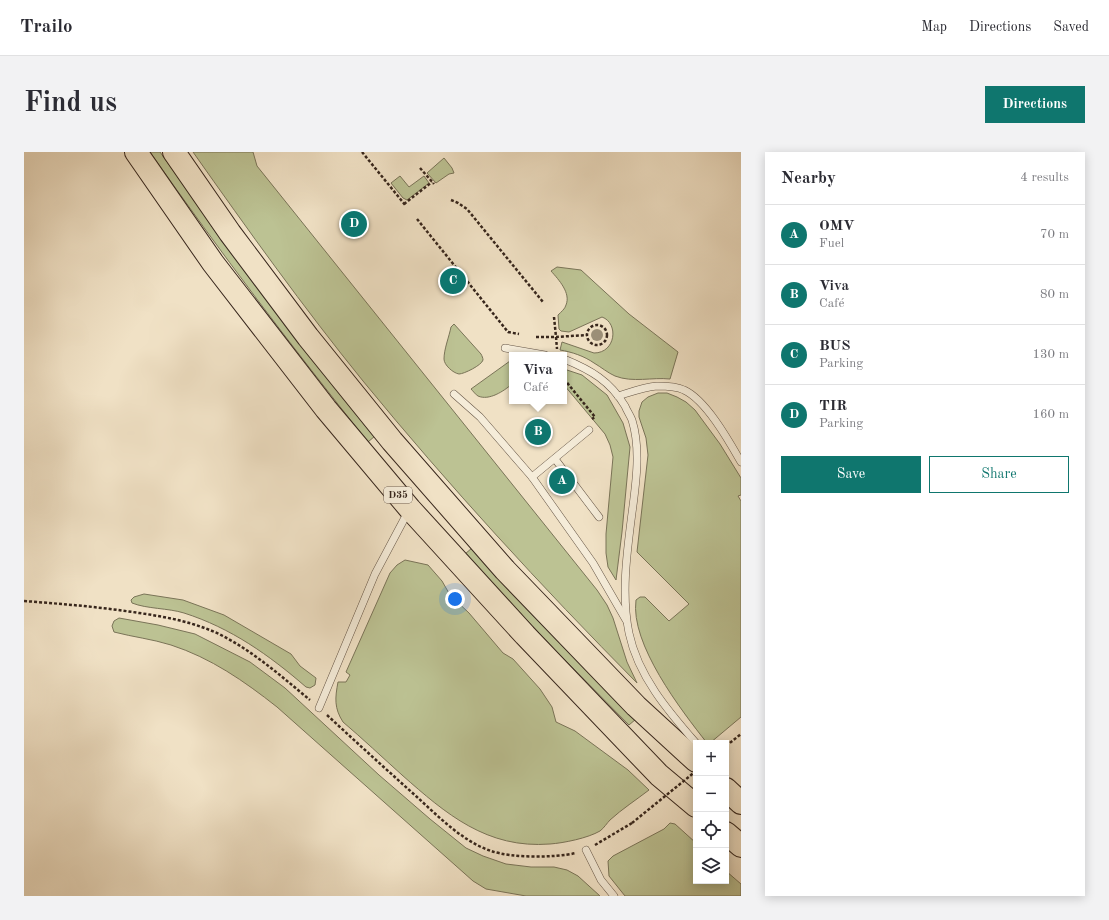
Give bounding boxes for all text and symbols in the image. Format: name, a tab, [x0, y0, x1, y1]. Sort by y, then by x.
text: Trailo	[20, 18, 73, 37]
text: Map	[921, 20, 947, 34]
text: Directions	[969, 20, 1031, 34]
text: Saved	[1053, 20, 1089, 34]
button: Directions	[985, 86, 1085, 123]
text: Find us	[24, 90, 117, 118]
text: Nearby	[781, 170, 836, 187]
text: 4 results	[1020, 171, 1069, 184]
pin: D	[341, 209, 367, 239]
text: OMV	[819, 219, 855, 234]
text: A	[789, 228, 799, 241]
text: 70 m	[1040, 228, 1069, 241]
text: Fuel	[819, 237, 844, 250]
pin: C	[440, 266, 466, 296]
text: Viva	[819, 279, 849, 294]
text: B	[789, 288, 799, 301]
text: 80 m	[1040, 288, 1069, 301]
text: Café	[819, 297, 844, 310]
text: BUS	[819, 339, 850, 354]
text: C	[790, 348, 798, 361]
text: 130 m	[1032, 348, 1069, 361]
popup	[509, 352, 567, 404]
text: Parking	[819, 357, 863, 370]
text: Viva	[523, 363, 553, 378]
text: Café	[523, 381, 548, 394]
text: TIR	[819, 399, 847, 414]
text: D	[789, 408, 799, 421]
text: 160 m	[1032, 408, 1069, 421]
pin: B	[525, 417, 551, 447]
text: Parking	[819, 417, 863, 430]
button: Save	[781, 456, 921, 493]
button: Share	[929, 456, 1069, 493]
pin: A	[549, 466, 575, 496]
road number: D35	[384, 487, 412, 503]
your location	[445, 589, 465, 609]
map controls	[693, 740, 729, 884]
button: +	[693, 740, 729, 776]
button: −	[693, 776, 729, 812]
button: locate	[693, 812, 729, 848]
button: layers	[693, 848, 729, 884]

